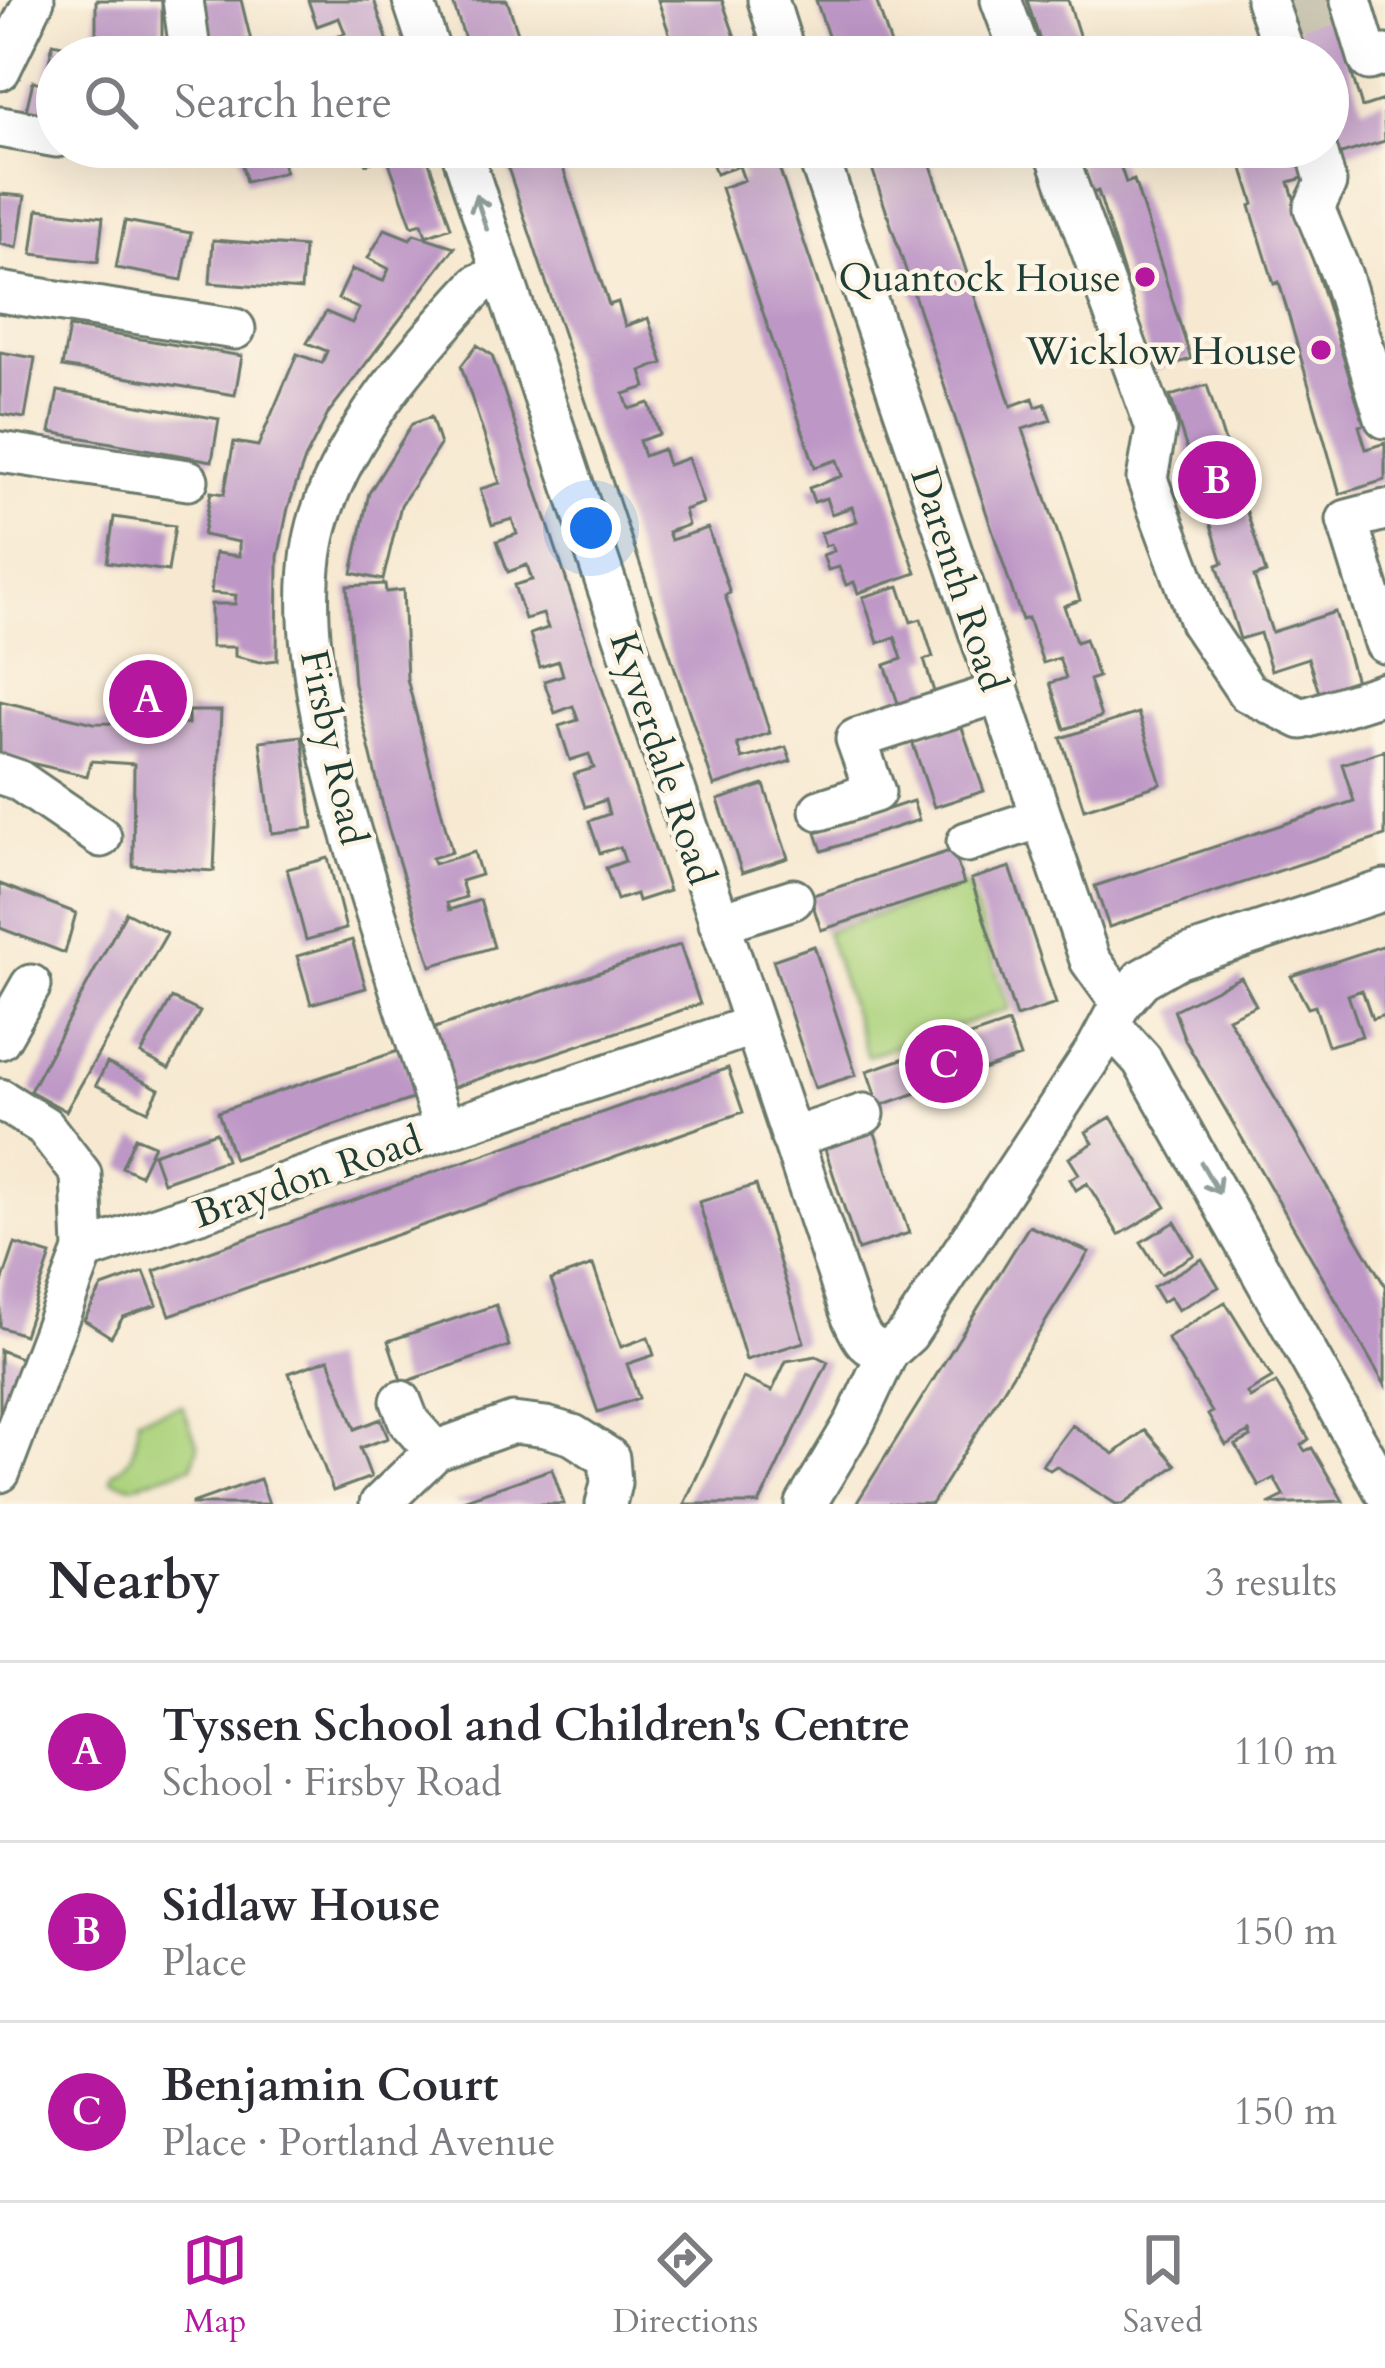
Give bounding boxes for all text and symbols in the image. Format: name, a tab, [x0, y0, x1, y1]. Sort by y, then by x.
search box	[36, 36, 1349, 168]
icon: search	[78, 69, 144, 135]
text: Search here	[174, 72, 392, 133]
one-way arrow	[469, 194, 491, 232]
place label: Quantock House	[839, 252, 1121, 305]
marker: Quantock House	[1132, 264, 1158, 290]
place label: Wicklow House	[1025, 325, 1297, 378]
marker: Wicklow House	[1308, 337, 1334, 363]
pin: B	[1178, 435, 1256, 525]
street label: Darenth Road	[897, 461, 1020, 698]
your location	[561, 498, 621, 558]
street label: Kyverdale Road	[597, 625, 728, 892]
street label: Firsby Road	[287, 645, 380, 850]
pin: A	[109, 654, 187, 744]
pin: C	[905, 1019, 983, 1109]
street label: Braydon Road	[186, 1113, 429, 1241]
one-way arrow	[1198, 1160, 1222, 1195]
text: Nearby	[48, 1547, 220, 1617]
text: 3 results	[1205, 1556, 1337, 1609]
text: Tyssen School and Children's Centre	[162, 1695, 910, 1756]
text: A	[72, 1725, 102, 1778]
text: 110 m	[1234, 1725, 1337, 1778]
text: School · Firsby Road	[162, 1756, 502, 1809]
text: Sidlaw House	[162, 1875, 441, 1936]
text: B	[73, 1905, 101, 1958]
text: 150 m	[1234, 1905, 1337, 1958]
text: Place	[162, 1936, 247, 1989]
text: Benjamin Court	[162, 2055, 498, 2116]
text: C	[72, 2085, 102, 2138]
text: 150 m	[1234, 2085, 1337, 2138]
text: Place · Portland Avenue	[162, 2116, 556, 2169]
tab: Map	[182, 2227, 248, 2344]
tab: Directions	[613, 2227, 758, 2344]
tab: Saved	[1123, 2227, 1203, 2344]

